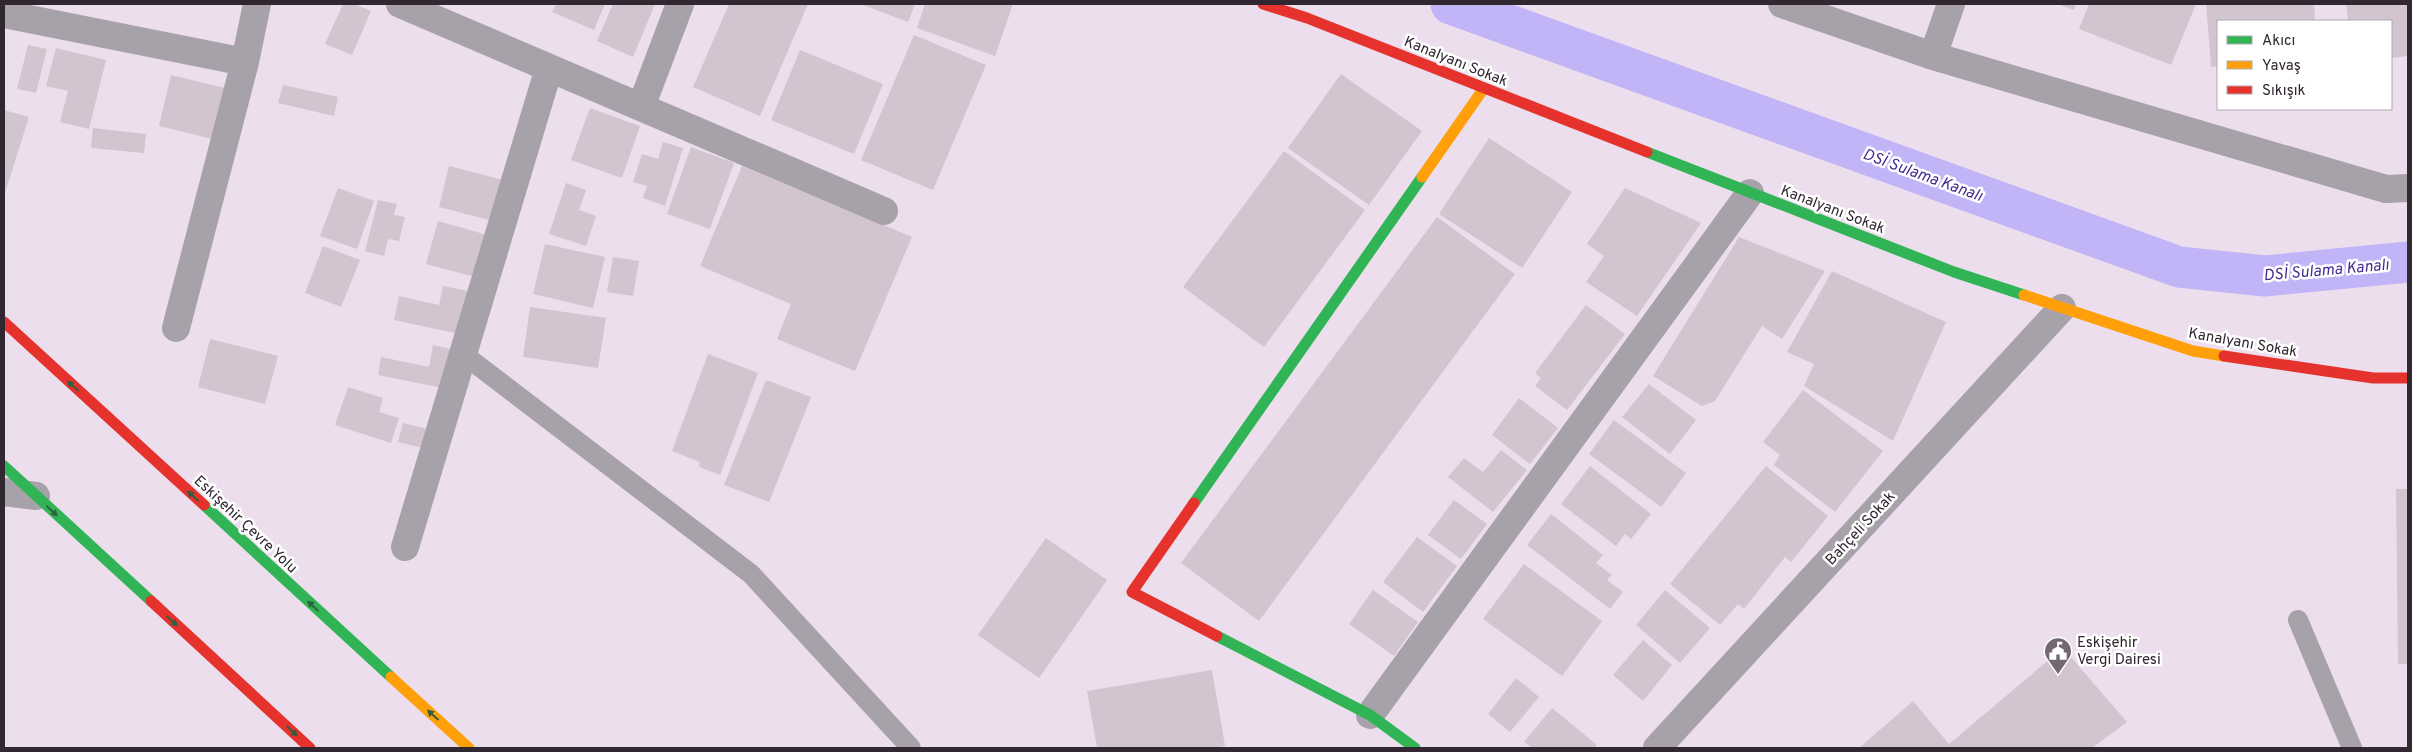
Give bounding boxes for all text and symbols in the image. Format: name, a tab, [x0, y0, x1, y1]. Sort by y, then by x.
legend	[2217, 20, 2392, 110]
text: Akıcı	[2262, 32, 2295, 51]
street label: Kanalyanı Sokak	[1401, 33, 1510, 92]
text: Yavaş	[2262, 57, 2301, 76]
text: Sıkışık	[2262, 82, 2306, 101]
water label: DSİ Sulama Kanalı	[1860, 144, 1986, 207]
street label: Kanalyanı Sokak	[1778, 182, 1887, 239]
water label: DSİ Sulama Kanalı	[2262, 254, 2391, 286]
street label: Kanalyanı Sokak	[2187, 325, 2299, 362]
one-way arrow	[68, 380, 80, 392]
street label: Eskişehir Çevre Yolu	[189, 472, 301, 578]
street label: Bahçeli Sokak	[1822, 488, 1900, 570]
one-way arrow	[187, 490, 199, 502]
one-way arrow	[46, 505, 58, 517]
one-way arrow	[307, 600, 319, 612]
one-way arrow	[166, 615, 178, 627]
place label: Eskişehir Vergi Dairesi	[2077, 634, 2161, 670]
public building icon: Eskişehir Vergi Dairesi	[2043, 636, 2073, 675]
one-way arrow	[427, 709, 439, 721]
one-way arrow	[285, 725, 297, 737]

